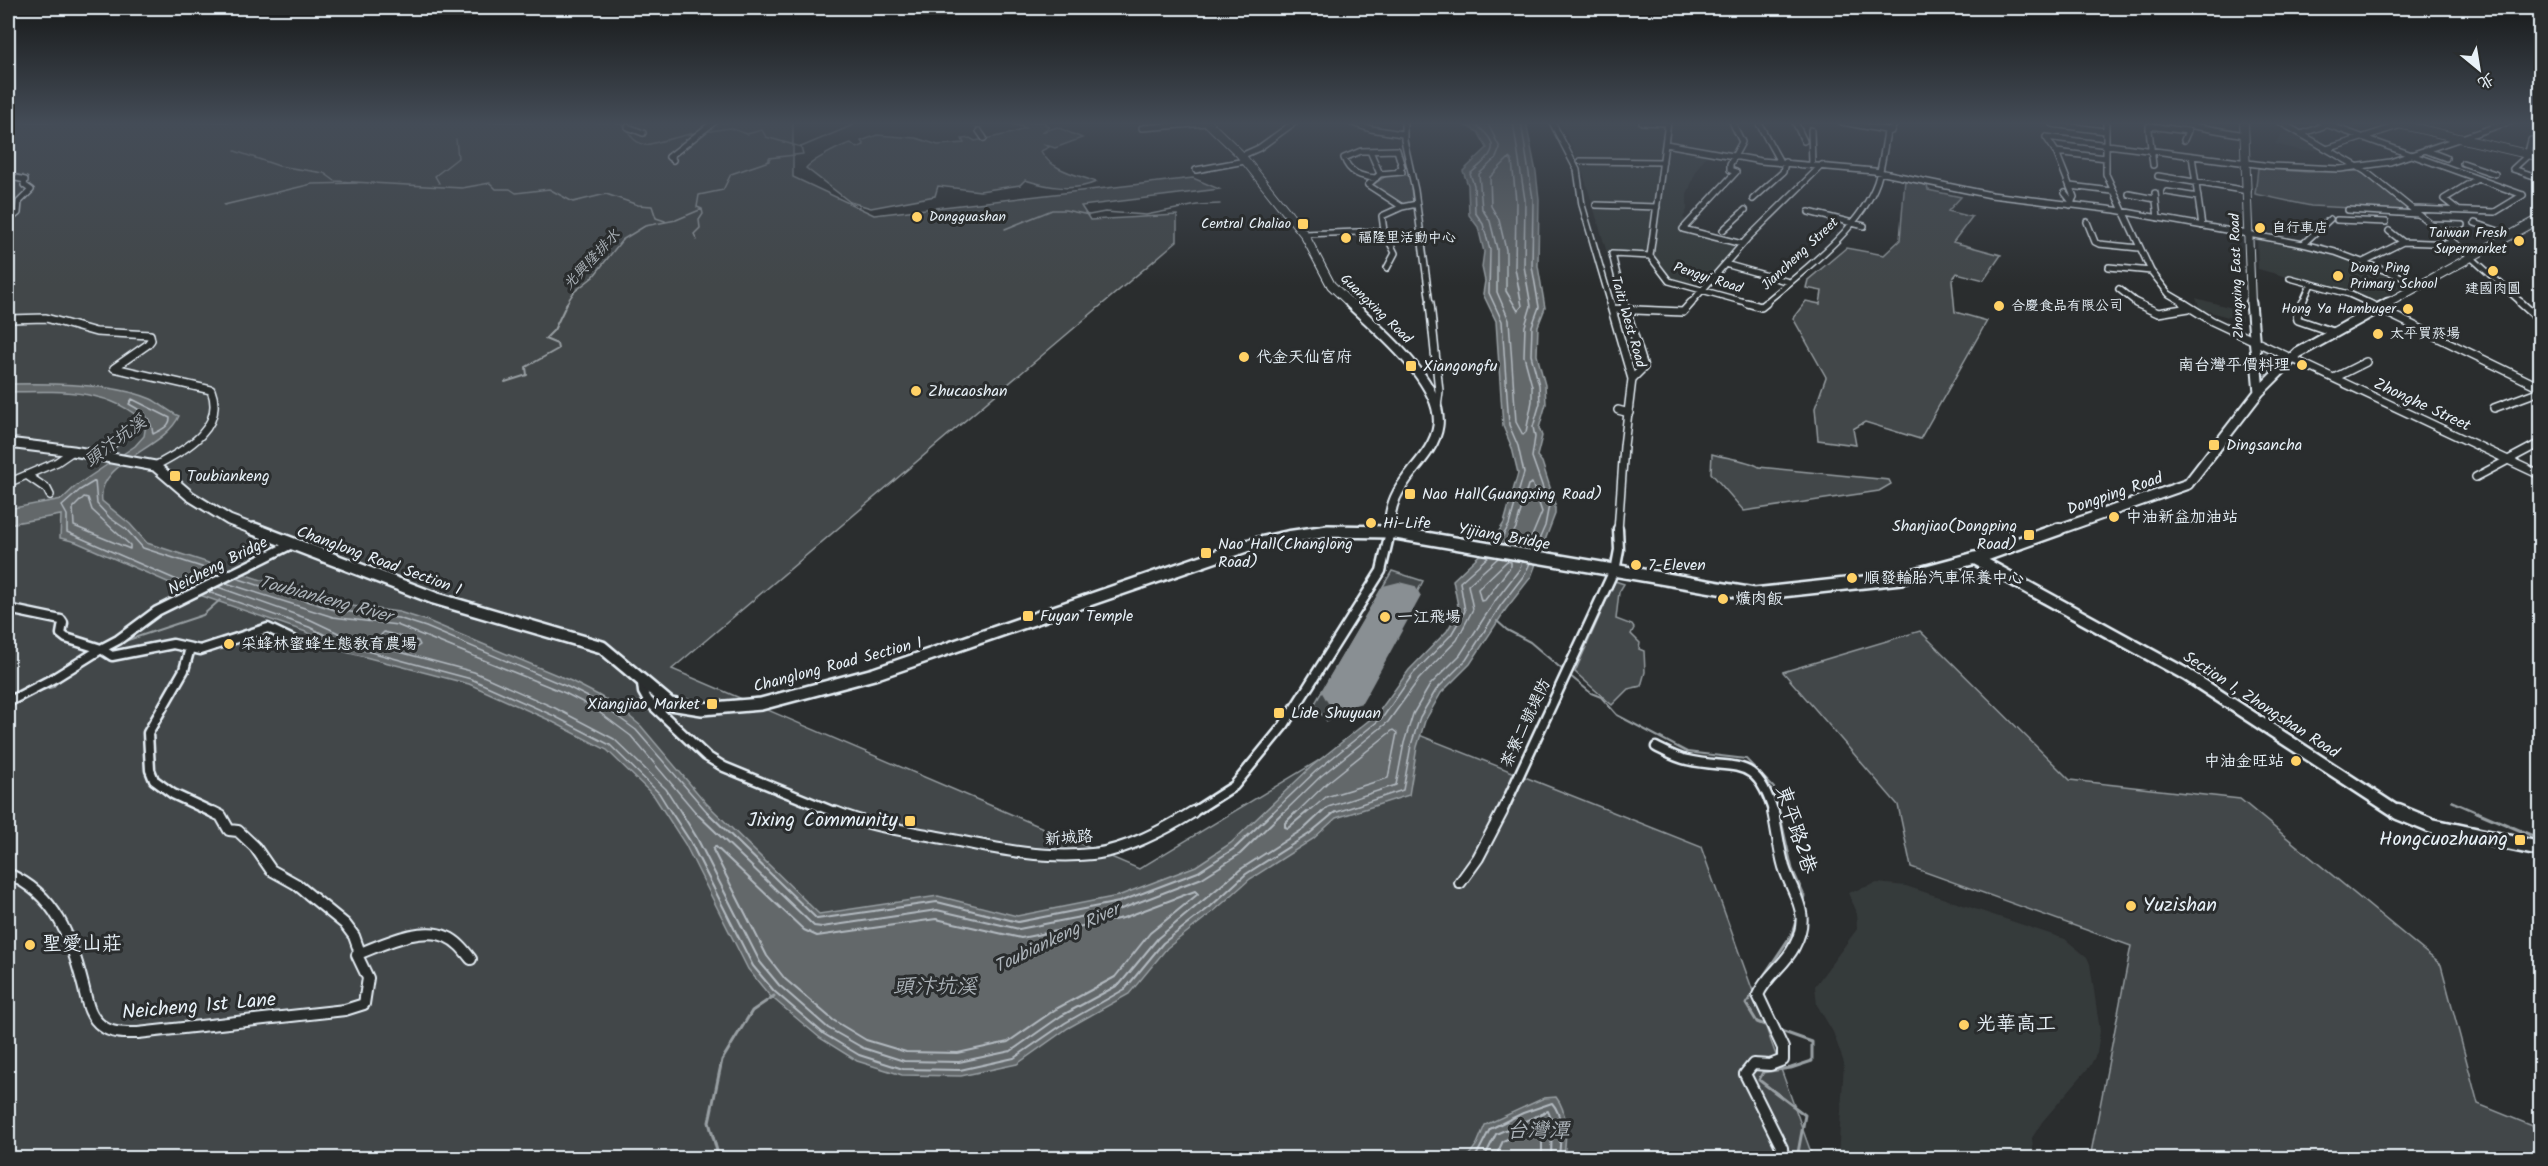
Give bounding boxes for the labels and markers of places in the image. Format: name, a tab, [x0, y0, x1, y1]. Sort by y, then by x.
place label: Dongguashan	[929, 206, 1006, 228]
marker: Dongguashan	[910, 210, 924, 224]
place label: Central Chaliao	[1201, 213, 1291, 235]
marker: Central Chaliao	[1296, 217, 1310, 231]
place label: 自行車店	[2272, 217, 2328, 239]
marker: 自行車店	[2253, 221, 2267, 235]
place label: Taiwan Fresh Supermarket	[2429, 222, 2508, 260]
place label: 福隆里活動中心	[1358, 227, 1456, 249]
marker: 福隆里活動中心	[1339, 231, 1353, 245]
marker: Taiwan Fresh Supermarket	[2512, 234, 2526, 248]
place label: Dong Ping Primary School	[2350, 257, 2438, 295]
marker: 建國肉圓	[2486, 264, 2500, 278]
marker: Dong Ping Primary School	[2331, 269, 2345, 283]
place label: 建國肉圓	[2465, 278, 2521, 300]
place label: 合慶食品有限公司	[2011, 295, 2123, 317]
place label: Hong Ya Hambuger	[2282, 298, 2397, 320]
marker: 合慶食品有限公司	[1992, 299, 2006, 313]
marker: Hong Ya Hambuger	[2401, 302, 2415, 316]
place label: 太平買菸場	[2390, 323, 2460, 345]
marker: 太平買菸場	[2371, 327, 2385, 341]
place label: 代金天仙宮府	[1256, 345, 1352, 370]
marker: 代金天仙宮府	[1237, 350, 1251, 364]
place label: 南台灣平價料理	[2178, 353, 2290, 378]
place label: Xiangongfu	[1423, 354, 1498, 379]
marker: 南台灣平價料理	[2295, 358, 2309, 372]
marker: Xiangongfu	[1404, 359, 1418, 373]
place label: Zhucaoshan	[928, 379, 1008, 404]
marker: Zhucaoshan	[909, 384, 923, 398]
place label: Dingsancha	[2226, 433, 2302, 458]
marker: Dingsancha	[2207, 438, 2221, 452]
place label: Toubiankeng	[187, 464, 270, 489]
marker: Toubiankeng	[168, 469, 182, 483]
place label: Nao Hall(Guangxing Road)	[1422, 482, 1602, 507]
marker: Nao Hall(Guangxing Road)	[1403, 487, 1417, 501]
place label: 中油新益加油站	[2126, 505, 2238, 530]
marker: 中油新益加油站	[2107, 510, 2121, 524]
place label: Hi-Life	[1383, 511, 1431, 536]
place label: Shanjiao(Dongping Road)	[1892, 514, 2017, 557]
marker: Hi-Life	[1364, 516, 1378, 530]
marker: Shanjiao(Dongping Road)	[2022, 528, 2036, 542]
place label: Nao Hall(Changlong Road)	[1218, 532, 1353, 575]
marker: Nao Hall(Changlong Road)	[1199, 546, 1213, 560]
place label: 7-Eleven	[1648, 553, 1706, 578]
marker: 7-Eleven	[1629, 558, 1643, 572]
place label: 順發輪胎汽車保養中心	[1864, 566, 2024, 591]
marker: 順發輪胎汽車保養中心	[1845, 571, 1859, 585]
place label: 爌肉飯	[1735, 587, 1783, 612]
marker: 爌肉飯	[1716, 592, 1730, 606]
place label: Fuyan Temple	[1040, 604, 1133, 629]
place label: 一江飛場	[1397, 605, 1461, 630]
marker: Fuyan Temple	[1021, 609, 1035, 623]
marker: 一江飛場	[1378, 610, 1392, 624]
place label: 采蜂林蜜蜂生態教育農場	[241, 632, 417, 657]
marker: 采蜂林蜜蜂生態教育農場	[222, 637, 236, 651]
place label: Xiangjiao Market	[587, 692, 701, 717]
marker: Xiangjiao Market	[705, 697, 719, 711]
place label: Lide Shuyuan	[1291, 701, 1381, 726]
marker: Lide Shuyuan	[1272, 706, 1286, 720]
place label: 中油金旺站	[2204, 749, 2284, 774]
marker: 中油金旺站	[2289, 754, 2303, 768]
place label: Jixing Community	[747, 805, 899, 837]
marker: Jixing Community	[903, 814, 917, 828]
place label: Hongcuozhuang	[2379, 824, 2508, 856]
marker: Hongcuozhuang	[2513, 833, 2527, 847]
place label: Yuzishan	[2143, 890, 2217, 922]
marker: Yuzishan	[2124, 899, 2138, 913]
place label: 聖愛山莊	[42, 929, 122, 961]
marker: 聖愛山莊	[23, 938, 37, 952]
place label: 光華高工	[1976, 1009, 2056, 1041]
marker: 光華高工	[1957, 1018, 1971, 1032]

